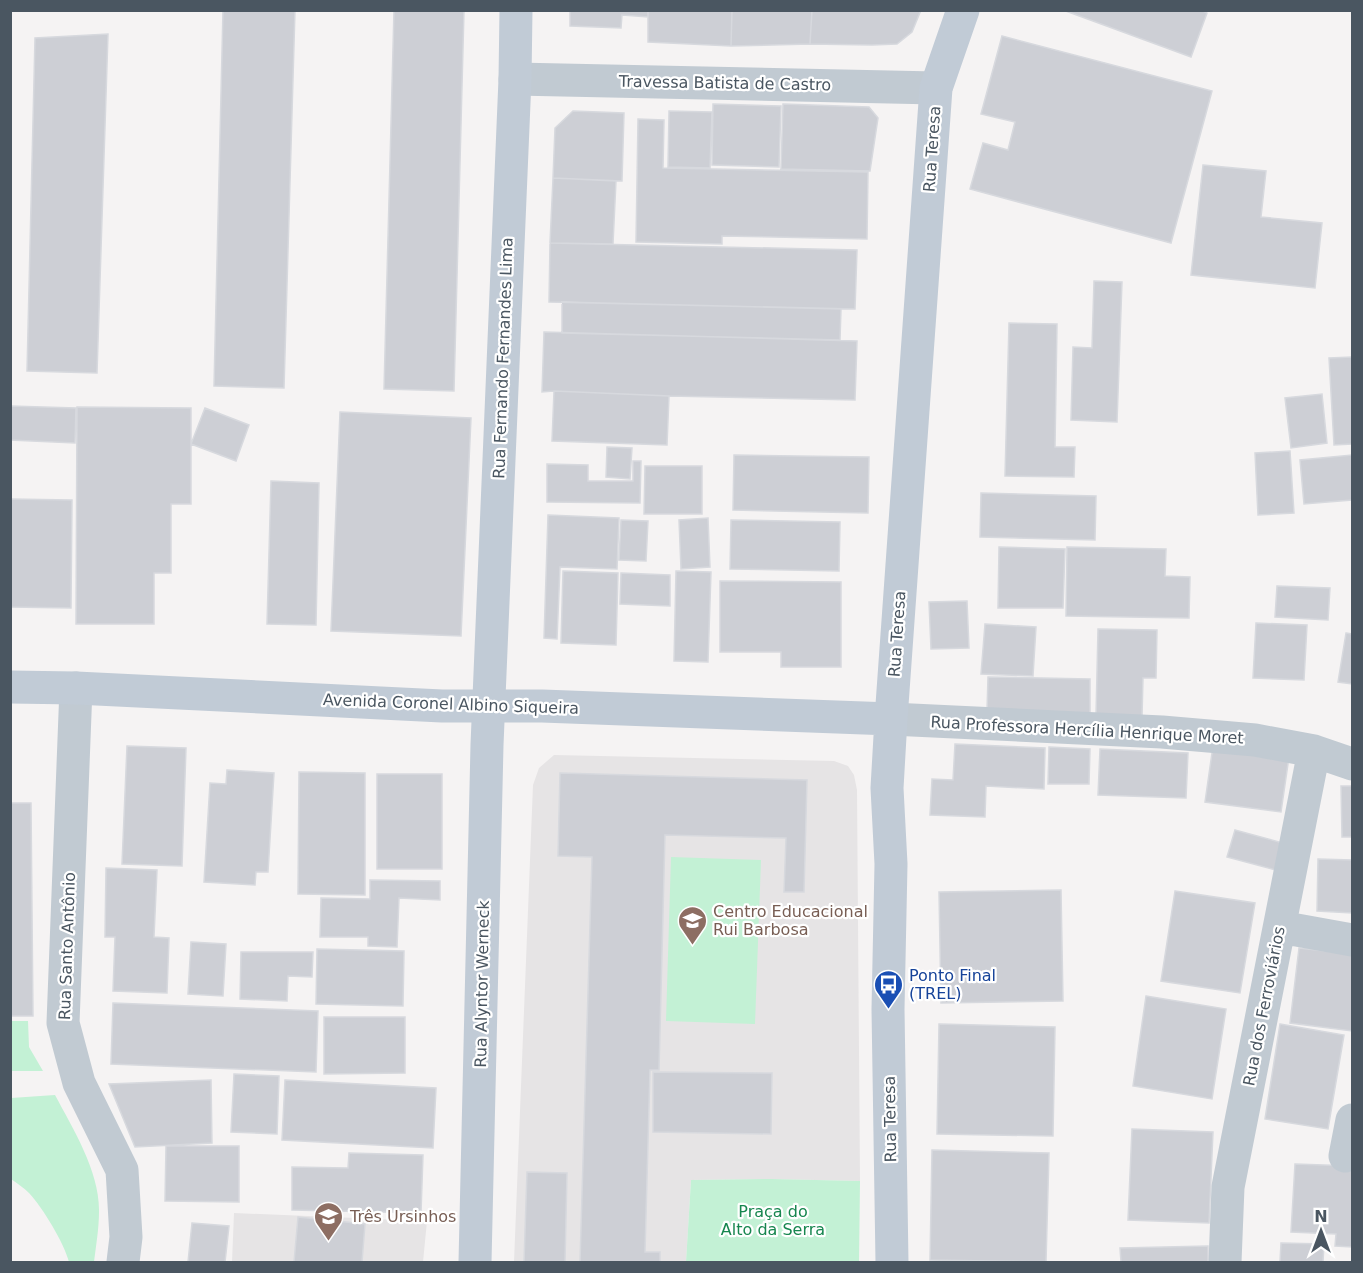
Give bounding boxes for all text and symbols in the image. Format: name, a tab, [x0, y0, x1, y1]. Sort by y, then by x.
street label: Travessa Batista de Castro	[618, 72, 831, 94]
street label: Rua Teresa	[920, 105, 944, 193]
street label: Rua Fernando Fernandes Lima	[489, 237, 517, 479]
street label: Rua Teresa	[885, 590, 909, 678]
street label: Avenida Coronel Albino Siqueira	[323, 690, 579, 718]
street label: Rua Professora Hercília Henrique Moret	[930, 712, 1244, 748]
street label: Rua Santo Antônio	[55, 872, 79, 1020]
street label: Rua Alyntor Werneck	[471, 900, 493, 1068]
place label: Centro Educacional Rui Barbosa	[713, 902, 868, 939]
school or university icon: Centro Educacional Rui Barbosa	[676, 904, 708, 946]
street label: Rua dos Ferroviários	[1239, 925, 1289, 1087]
place label: Ponto Final (TREL)	[909, 966, 996, 1003]
bus stop icon: Ponto Final (TREL)	[872, 968, 904, 1010]
street label: Rua Teresa	[880, 1076, 900, 1162]
school or university icon: Três Ursinhos	[313, 1200, 345, 1242]
north arrow	[1291, 1201, 1351, 1261]
park label: Praça do Alto da Serra	[721, 1202, 825, 1239]
place label: Três Ursinhos	[349, 1207, 456, 1226]
text: N	[1314, 1207, 1328, 1226]

